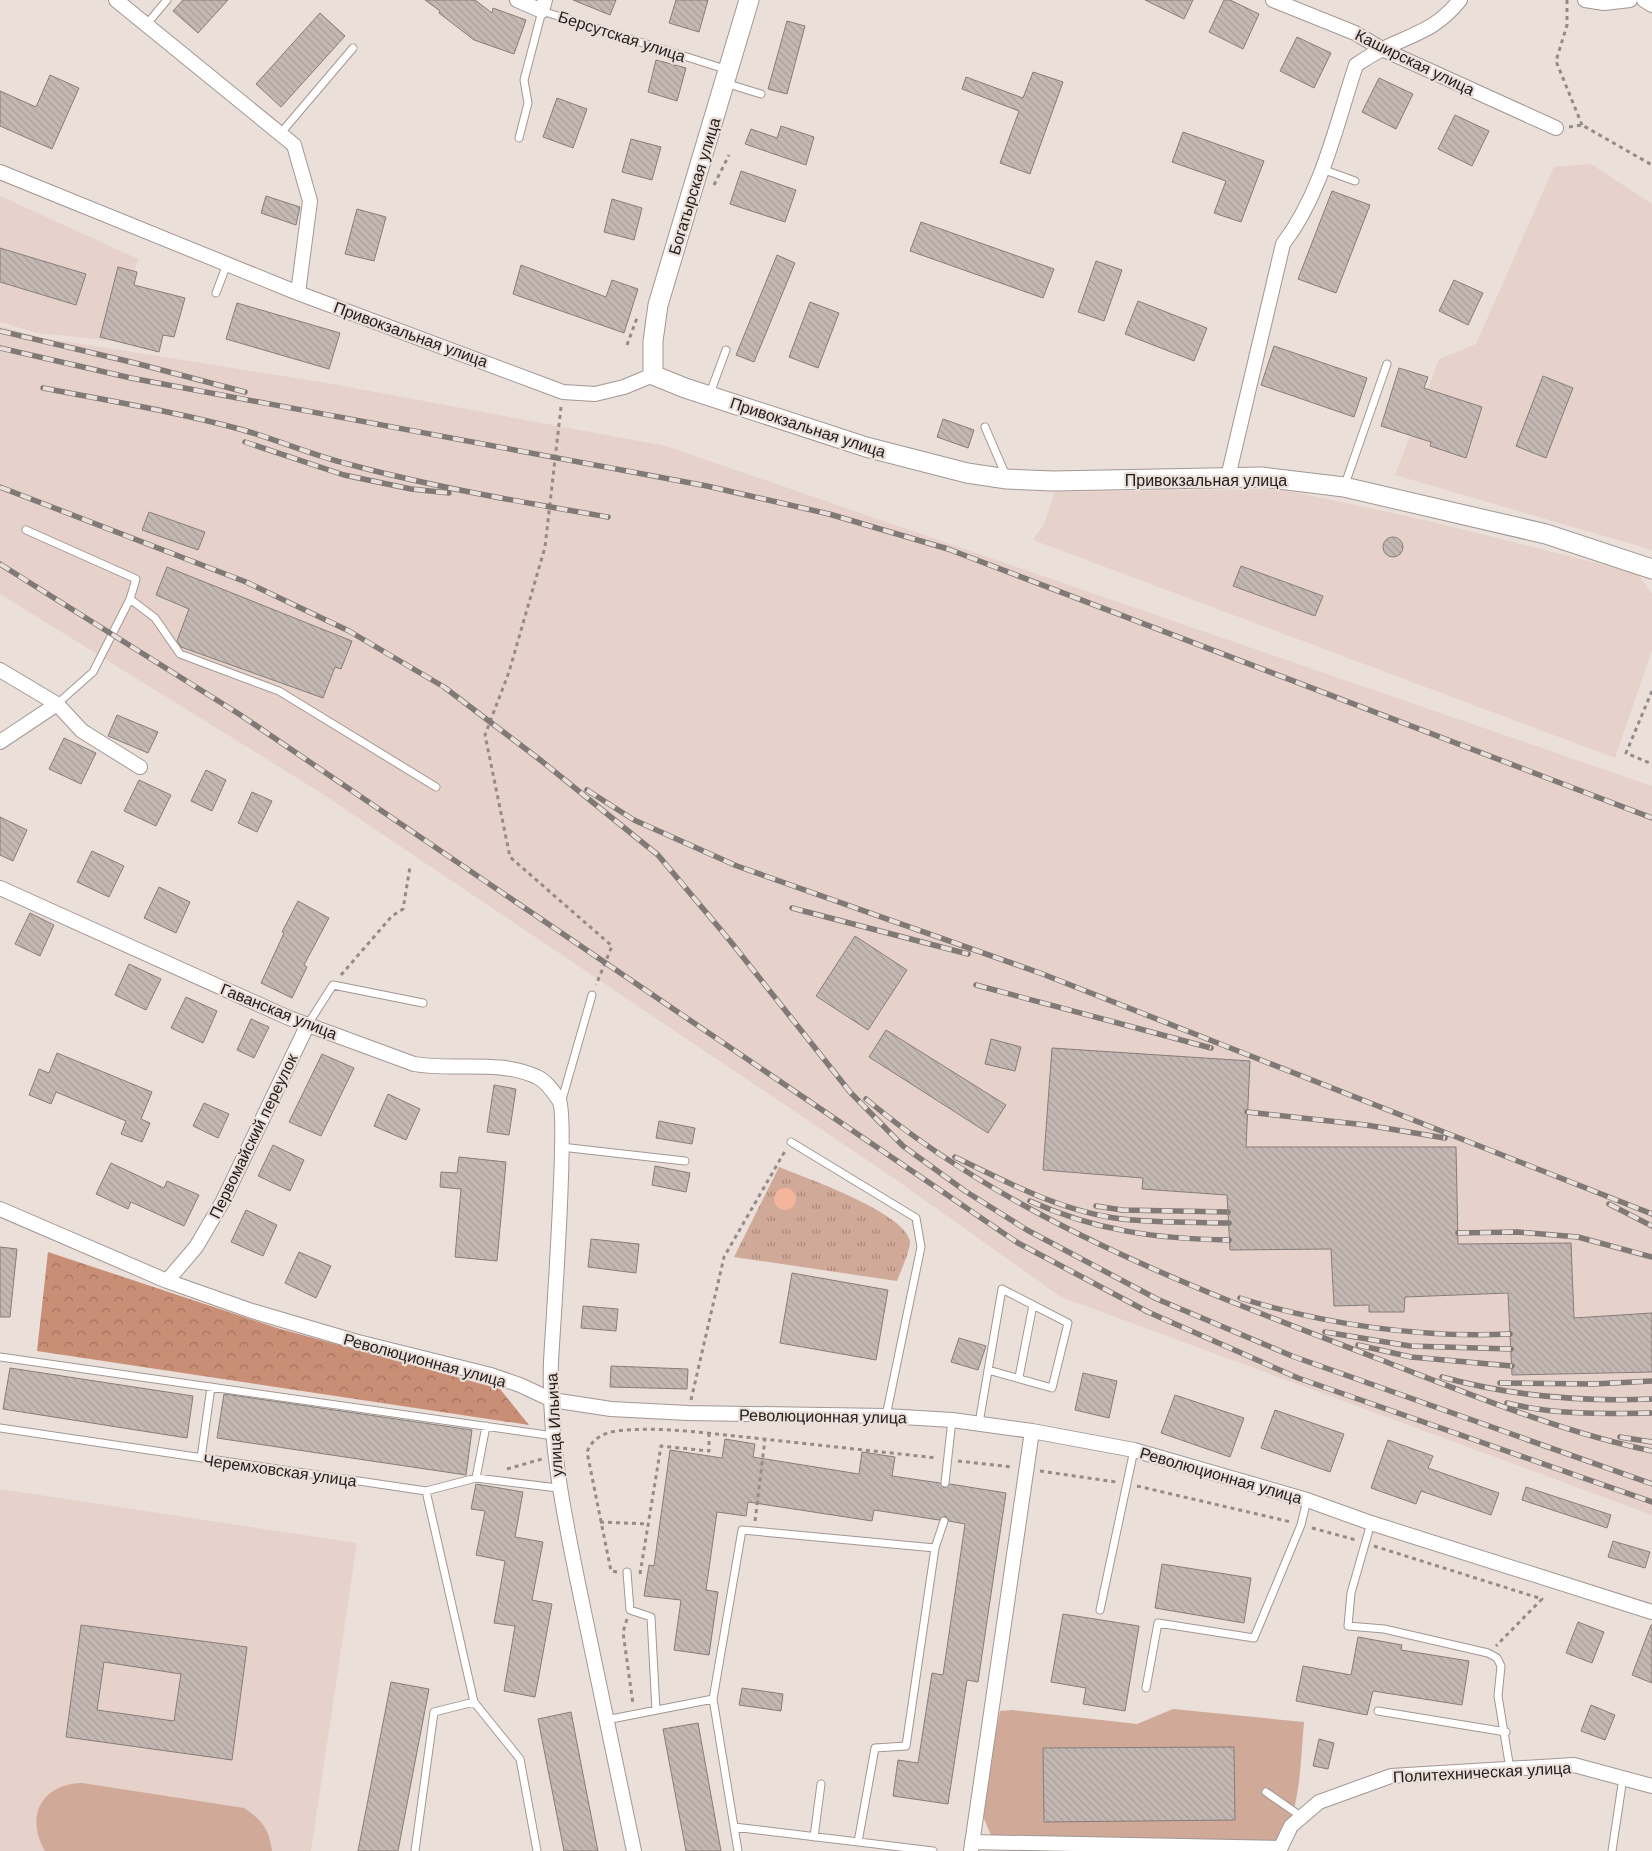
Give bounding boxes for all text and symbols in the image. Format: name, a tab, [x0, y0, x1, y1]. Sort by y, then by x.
street label: Берсутская улица	[556, 8, 688, 65]
street label: Каширская улица	[1353, 26, 1477, 99]
street label: Богатырская улица	[666, 115, 723, 257]
street label: Привокзальная улица	[332, 299, 490, 370]
street label: Привокзальная улица	[728, 394, 888, 461]
street label: Привокзальная улица	[1125, 472, 1287, 489]
street label: Гаванская улица	[218, 980, 340, 1043]
street label: Первомайский переулок	[206, 1050, 301, 1221]
street label: Революционная улица	[342, 1331, 508, 1390]
street label: улица Ильича	[543, 1373, 566, 1477]
street label: Революционная улица	[739, 1407, 907, 1426]
street label: Революционная улица	[1138, 1444, 1304, 1507]
street label: Черемховская улица	[202, 1451, 358, 1490]
street label: Политехническая улица	[1393, 1759, 1572, 1786]

